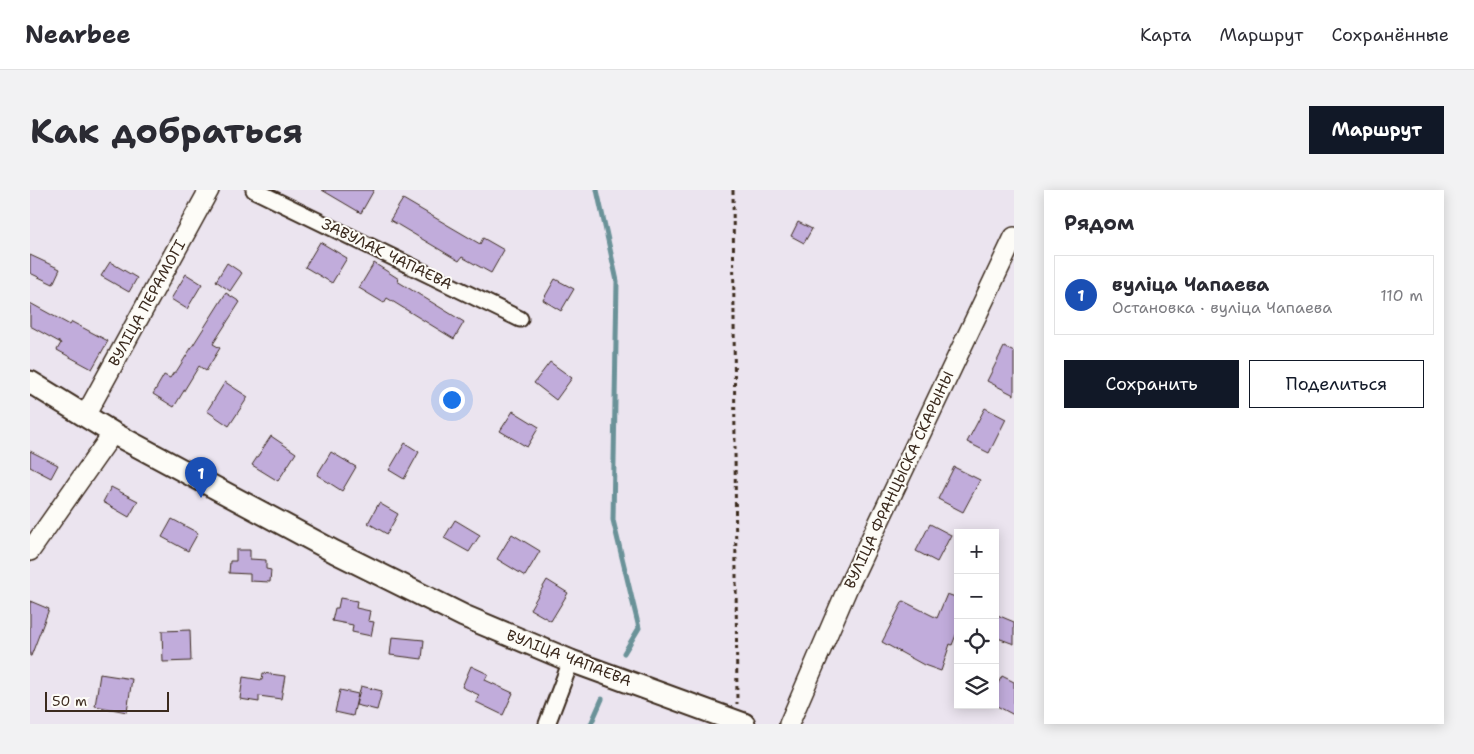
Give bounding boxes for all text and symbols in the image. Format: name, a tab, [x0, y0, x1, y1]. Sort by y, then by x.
text: Nearbee	[25, 19, 131, 51]
text: Карта	[1140, 23, 1191, 47]
text: Маршрут	[1219, 23, 1303, 47]
text: Сохранённые	[1331, 23, 1449, 47]
button: Маршрут	[1309, 106, 1444, 154]
text: Как добраться	[30, 107, 303, 154]
text: Рядом	[1064, 209, 1134, 237]
street label: ЗАВУЛАК ЧАПАЕВА	[318, 214, 456, 294]
street label: ВУЛІЦА ПЕРАМОГІ	[104, 236, 190, 370]
text: вуліца Чапаева	[1112, 272, 1269, 297]
text: 1	[1077, 285, 1085, 306]
text: 110 m	[1380, 285, 1423, 306]
text: Остановка · вуліца Чапаева	[1112, 297, 1332, 318]
button: Сохранить	[1064, 360, 1239, 408]
button: Поделиться	[1249, 360, 1424, 408]
street label: ВУЛІЦА ФРАНЦЫСКА СКАРЫНЫ	[840, 368, 958, 592]
your location	[439, 387, 465, 413]
pin: 1	[185, 457, 217, 498]
map controls	[954, 529, 999, 709]
button: +	[954, 529, 999, 574]
button: −	[954, 574, 999, 619]
button: locate	[954, 619, 999, 664]
street label: ВУЛІЦА ЧАПАЕВА	[504, 625, 634, 691]
button: layers	[954, 664, 999, 709]
scale bar	[45, 689, 169, 712]
text: 50 m	[52, 692, 87, 710]

